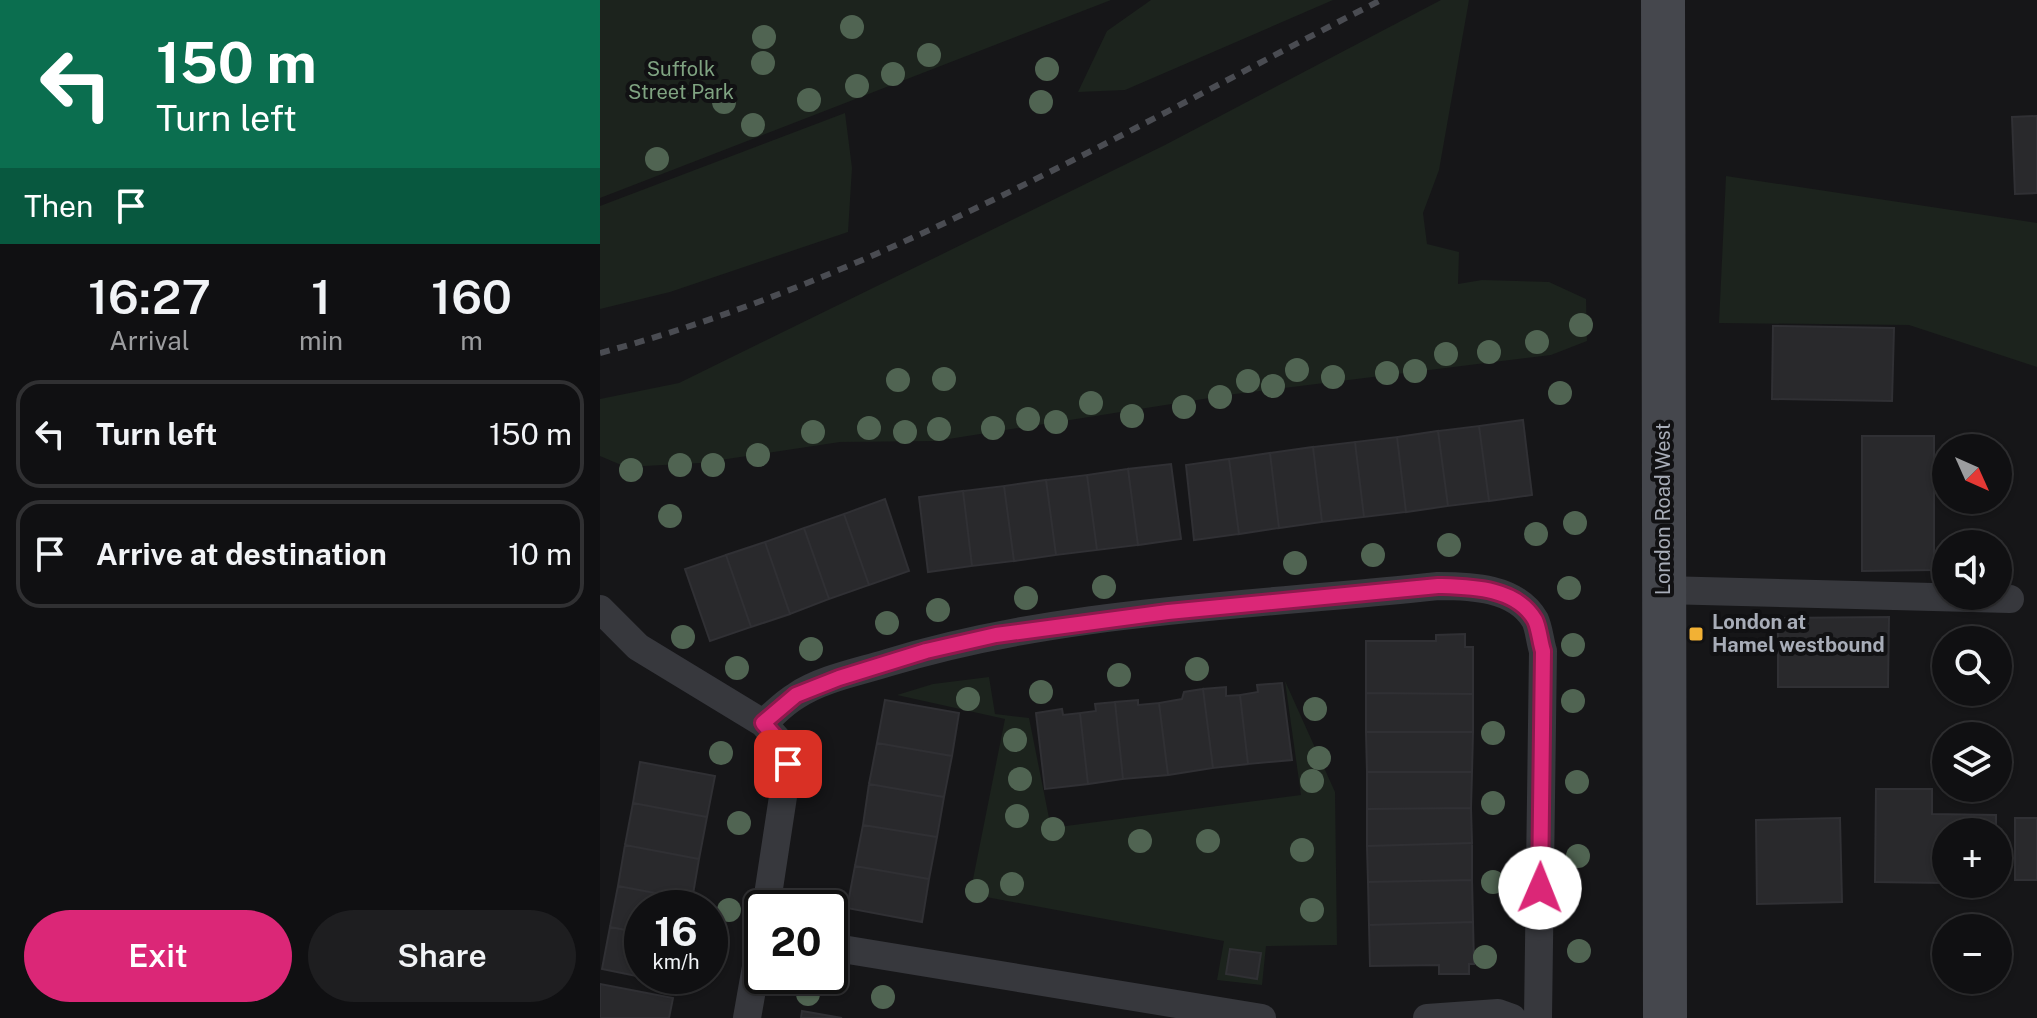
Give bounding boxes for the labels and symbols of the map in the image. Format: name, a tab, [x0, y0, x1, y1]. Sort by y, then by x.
park label: Suffolk Street Park	[628, 57, 734, 104]
street label: London Road West	[1651, 423, 1675, 595]
north arrow	[1932, 434, 2012, 514]
place label: London at Hamel westbound	[1712, 610, 1885, 657]
marker: London at Hamel westbound	[1687, 625, 1705, 643]
pin	[754, 730, 822, 798]
position arrow	[1498, 846, 1582, 930]
speed limit sign: 20	[744, 890, 848, 994]

